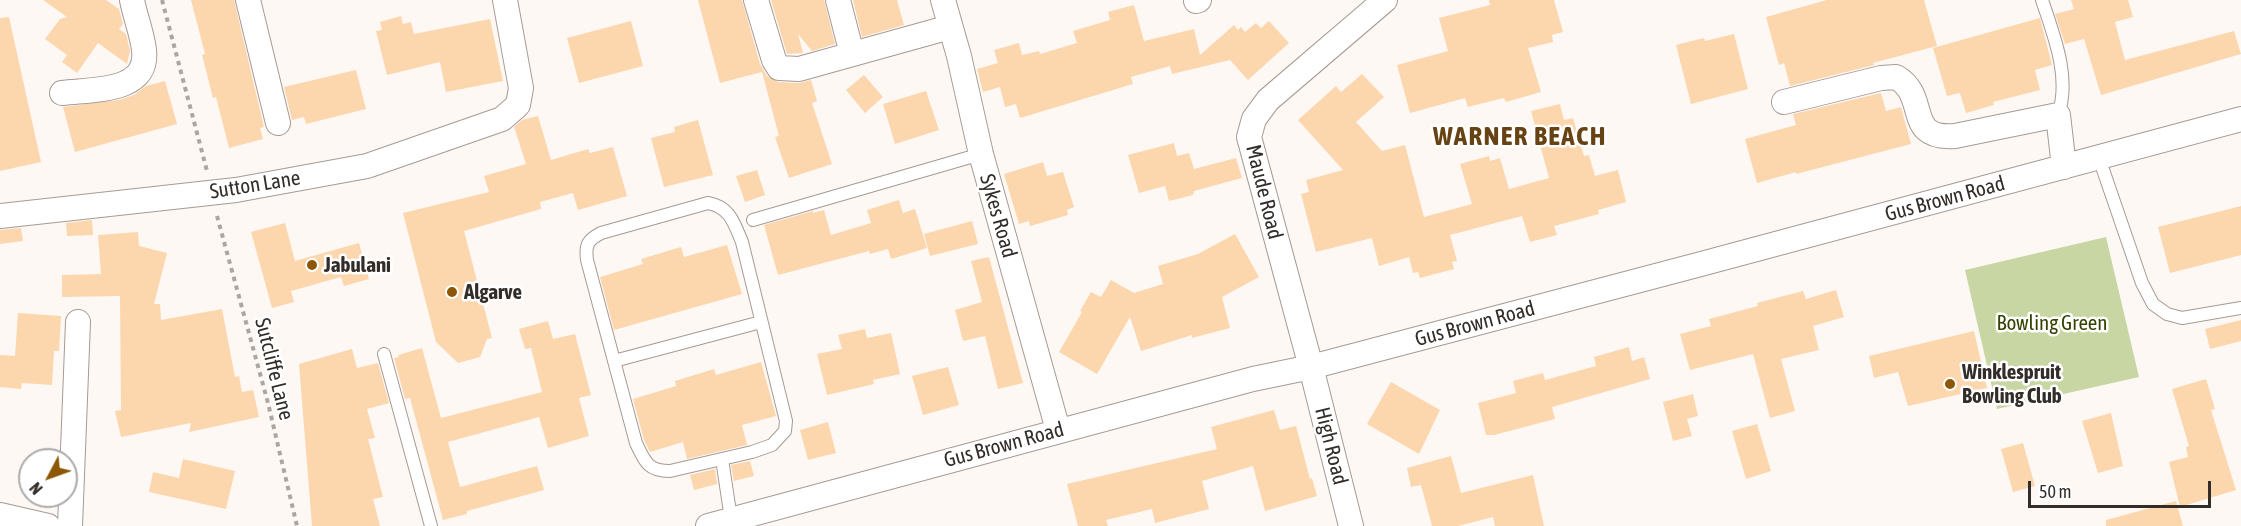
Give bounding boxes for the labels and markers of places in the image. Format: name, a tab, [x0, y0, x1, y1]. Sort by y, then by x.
place label: Jabulani	[324, 252, 391, 278]
marker: Jabulani	[305, 258, 319, 272]
place label: Algarve	[464, 279, 522, 305]
marker: Algarve	[445, 285, 459, 299]
place label: Winklespruit Bowling Club	[1962, 359, 2062, 409]
marker: Winklespruit Bowling Club	[1943, 377, 1957, 391]

